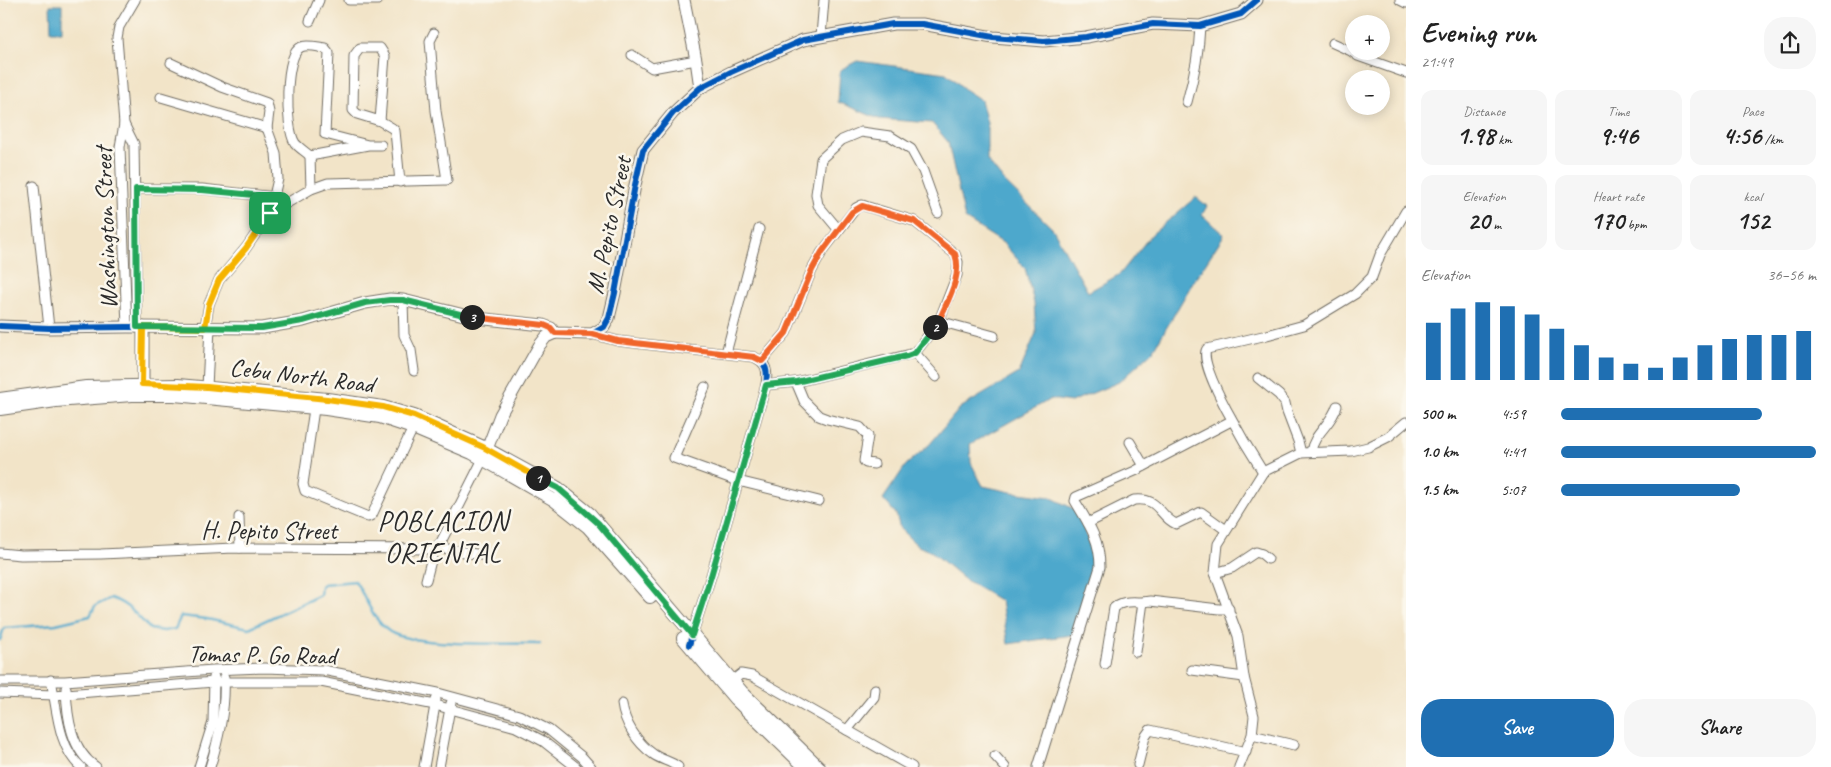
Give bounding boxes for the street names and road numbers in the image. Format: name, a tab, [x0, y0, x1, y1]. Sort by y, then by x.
street label: Washington Street	[87, 143, 125, 310]
street label: M. Pepito Street	[579, 151, 640, 297]
street label: Cebu North Road	[228, 351, 380, 401]
street label: H. Pepito Street	[201, 515, 339, 547]
street label: Tomas P. Go Road	[188, 638, 340, 672]

